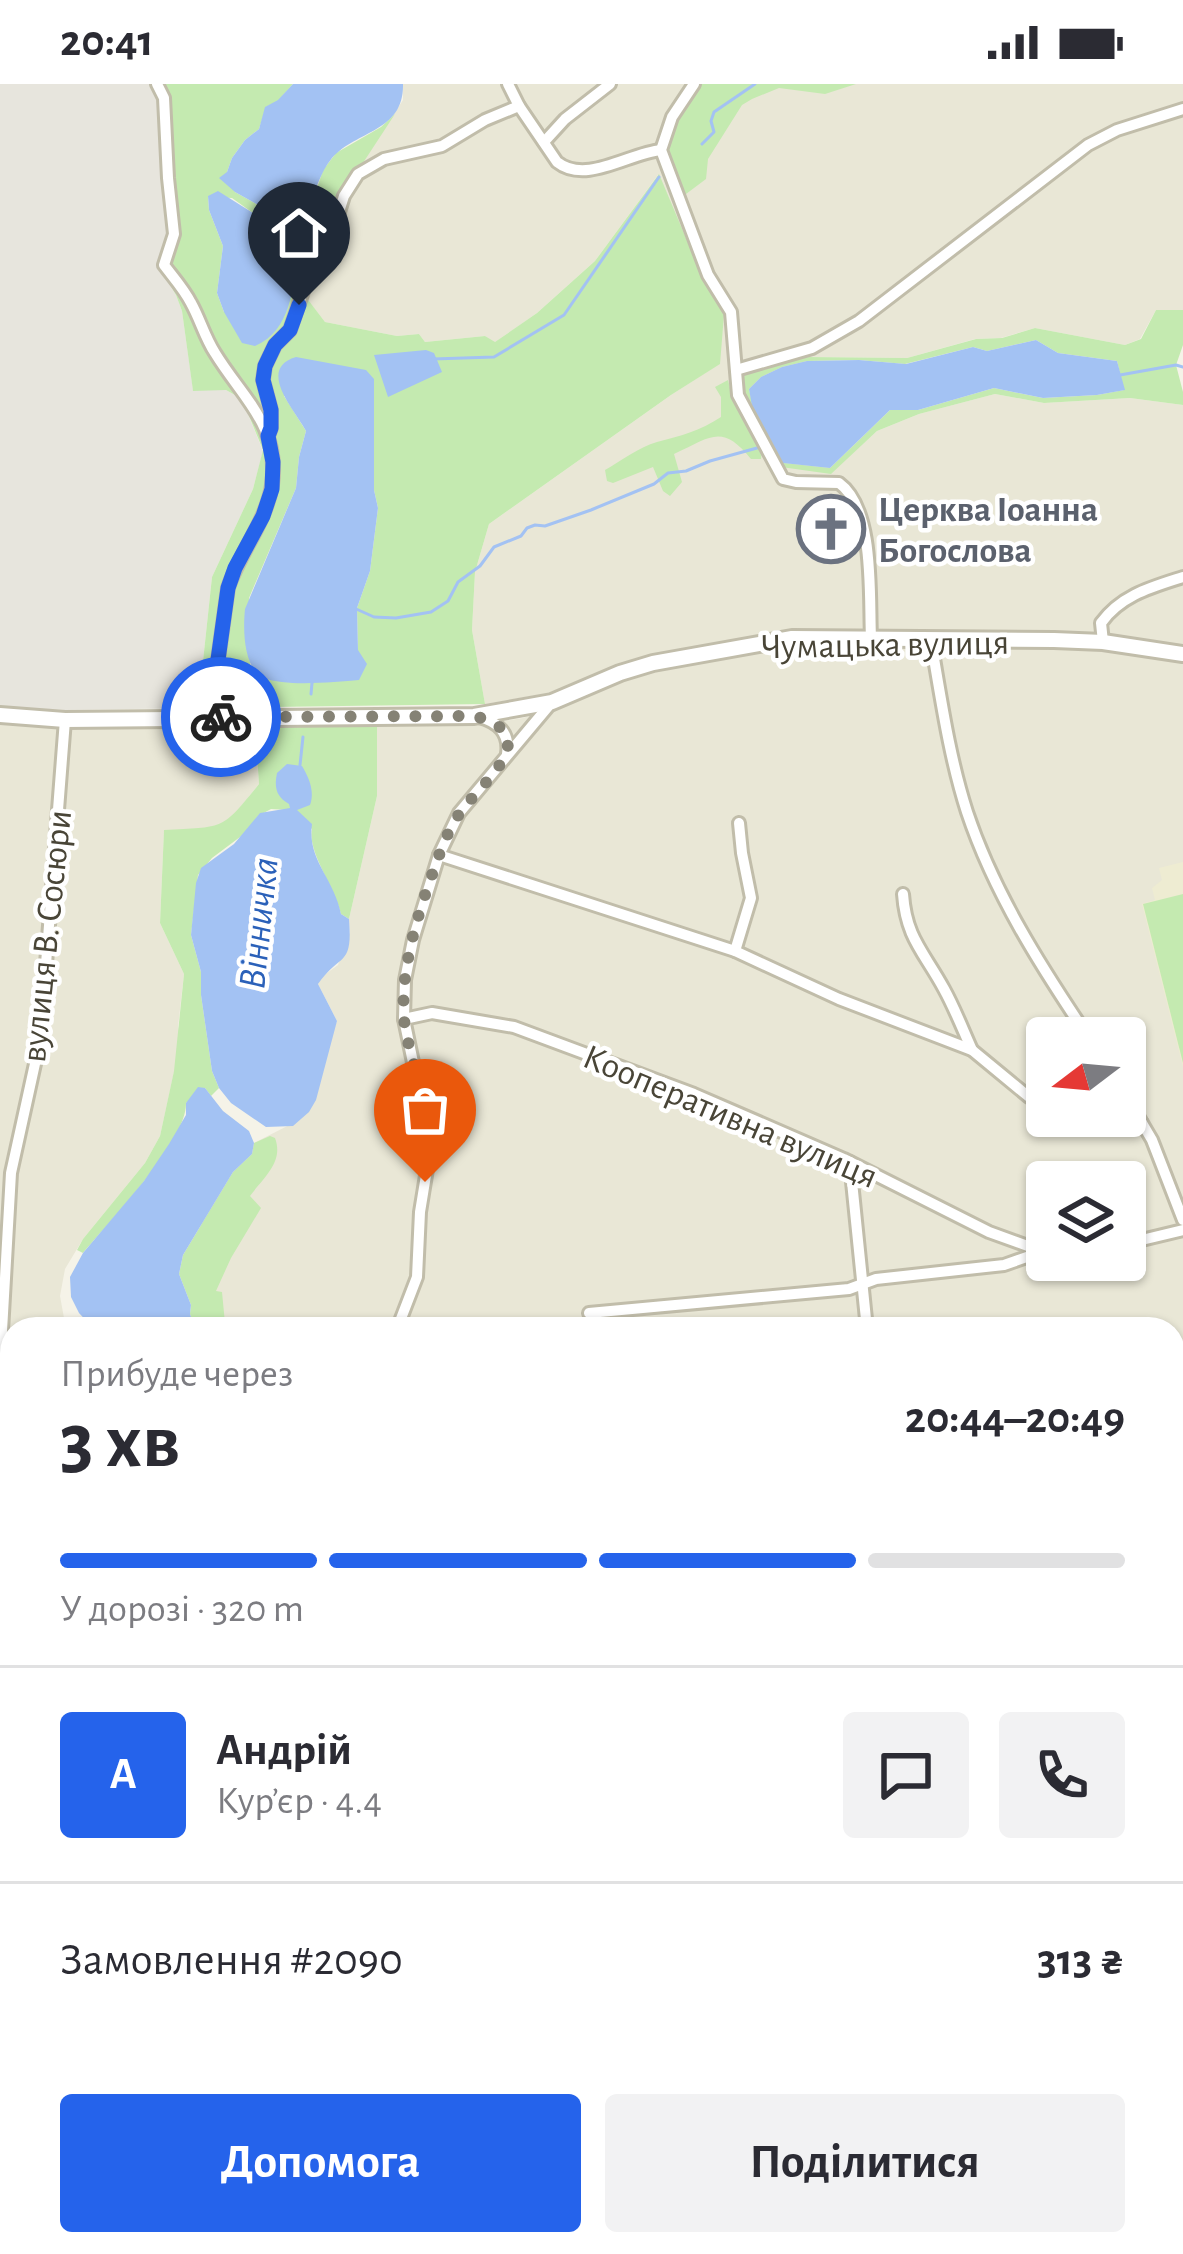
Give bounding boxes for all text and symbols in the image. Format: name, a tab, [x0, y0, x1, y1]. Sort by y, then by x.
text: 20:41	[60, 19, 154, 64]
pin	[248, 182, 350, 305]
icon: home	[266, 200, 332, 266]
place label: Церква Іоанна Богослова	[878, 492, 1098, 569]
church icon: Церква Іоанна Богослова	[796, 494, 866, 564]
street label: Чумацька вулиця	[761, 625, 1009, 665]
courier	[161, 657, 281, 777]
icon: bike	[188, 684, 254, 750]
street label: вулиця В. Сосюри	[16, 808, 78, 1064]
water label: Вінничка	[233, 856, 286, 991]
north arrow	[1026, 1017, 1146, 1137]
map controls	[1026, 1017, 1146, 1281]
street label: Кооперативна вулиця	[578, 1038, 883, 1195]
pin	[374, 1059, 476, 1182]
icon: bag	[392, 1077, 458, 1143]
button: layers	[1026, 1161, 1146, 1281]
text: Прибуде через	[60, 1355, 293, 1394]
text: 20:44–20:49	[905, 1396, 1125, 1441]
text: 3 хв	[60, 1404, 180, 1482]
text: У дорозі · 320 m	[60, 1590, 304, 1629]
button: chat	[843, 1712, 969, 1838]
button: phone	[999, 1712, 1125, 1838]
text: Андрій	[216, 1728, 352, 1773]
text: А	[109, 1752, 137, 1797]
text: Кур’єр · 4.4	[216, 1782, 382, 1821]
text: Замовлення #2090	[60, 1938, 403, 1983]
text: 313 ₴	[1037, 1938, 1125, 1983]
button: Допомога	[60, 2094, 581, 2232]
button: Поділитися	[605, 2094, 1125, 2232]

